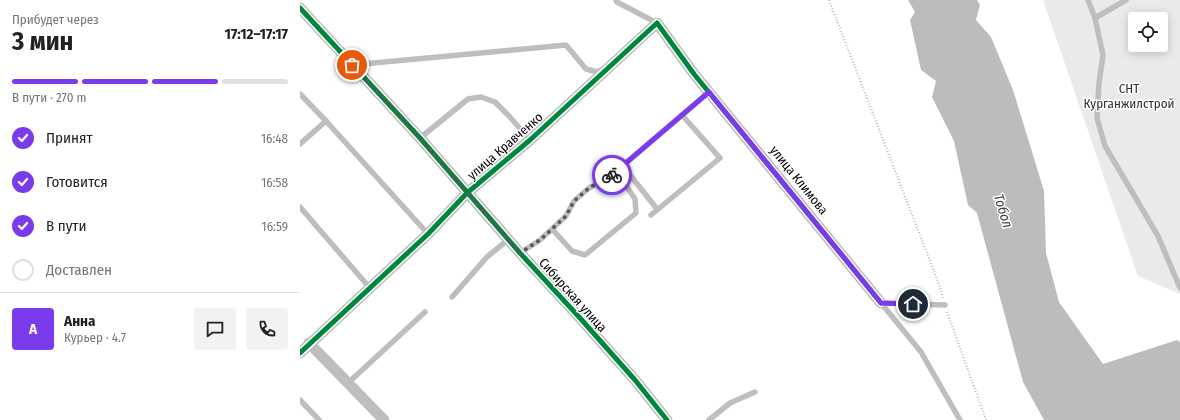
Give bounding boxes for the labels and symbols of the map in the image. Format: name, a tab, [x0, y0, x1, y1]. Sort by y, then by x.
pin	[335, 48, 369, 82]
park label: СНТ Курганжилстрой	[1084, 81, 1174, 111]
street label: улица Кравченко	[464, 109, 546, 183]
street label: улица Климова	[767, 143, 831, 217]
courier	[592, 155, 632, 195]
water label: Тобол	[990, 192, 1016, 230]
street label: Сибирская улица	[536, 255, 610, 335]
pin	[896, 287, 930, 321]

